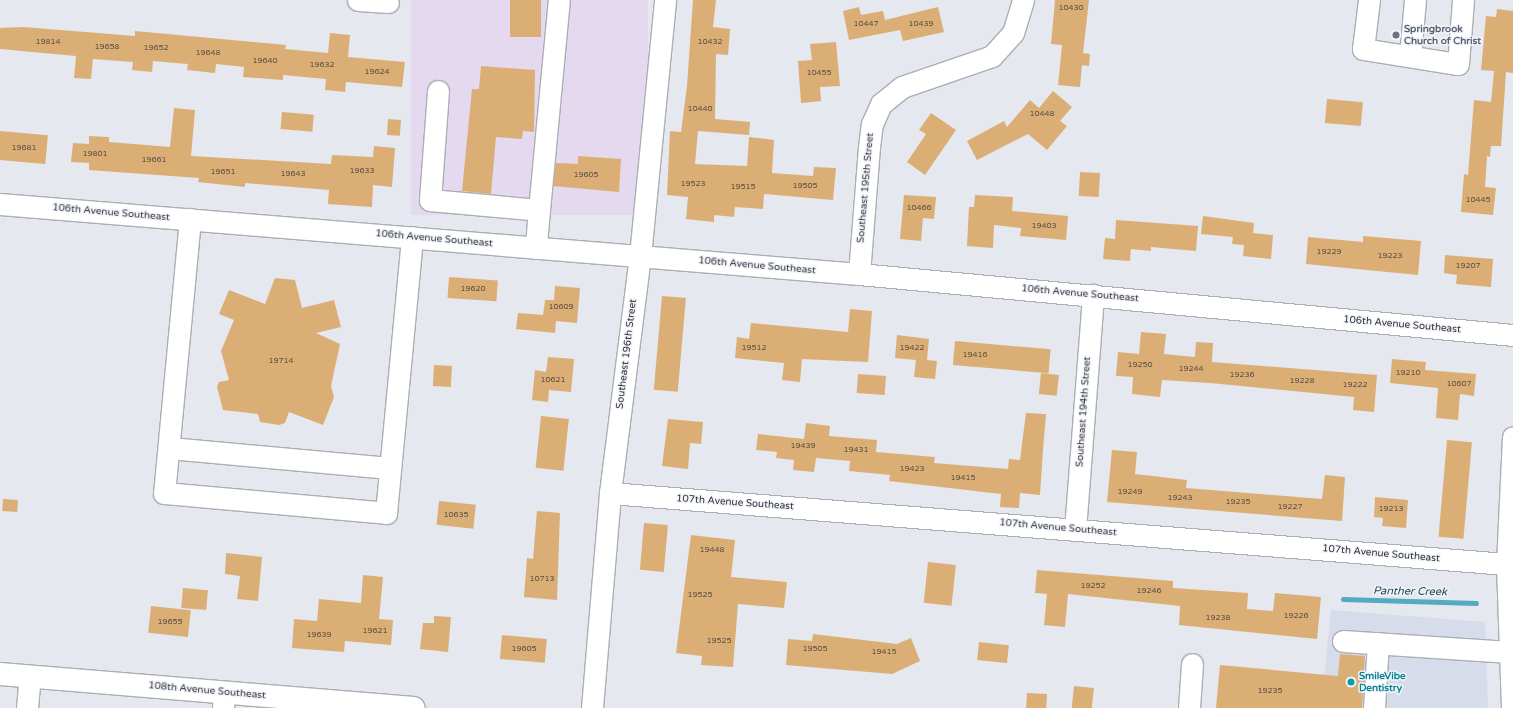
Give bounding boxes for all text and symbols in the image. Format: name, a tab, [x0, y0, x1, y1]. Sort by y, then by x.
house number: 10430	[1058, 3, 1084, 13]
house number: 10447	[853, 19, 879, 29]
house number: 10439	[908, 19, 934, 29]
place label: Springbrook Church of Christ	[1404, 23, 1481, 46]
marker: Springbrook Church of Christ	[1391, 30, 1401, 40]
house number: 19814	[35, 37, 61, 47]
house number: 10432	[697, 37, 723, 47]
house number: 19658	[94, 42, 120, 52]
house number: 19652	[143, 43, 169, 53]
house number: 19648	[195, 48, 221, 58]
house number: 19640	[252, 56, 278, 66]
house number: 19632	[309, 60, 335, 70]
house number: 19624	[364, 67, 390, 77]
house number: 10455	[806, 68, 832, 78]
house number: 10440	[687, 104, 713, 114]
house number: 10448	[1029, 109, 1055, 119]
street label: Southeast 195th Street	[855, 132, 877, 244]
house number: 19681	[11, 143, 37, 153]
house number: 19801	[82, 149, 108, 159]
house number: 19661	[141, 155, 167, 165]
house number: 19633	[349, 166, 375, 176]
house number: 19651	[210, 167, 236, 177]
house number: 19643	[280, 169, 306, 179]
house number: 19605	[573, 170, 599, 180]
house number: 19523	[680, 179, 706, 189]
house number: 19505	[792, 181, 818, 191]
house number: 19515	[730, 182, 756, 192]
house number: 10445	[1465, 195, 1491, 205]
street label: 106th Avenue Southeast	[52, 202, 170, 224]
house number: 10466	[906, 203, 932, 213]
house number: 19403	[1031, 221, 1057, 231]
street label: 106th Avenue Southeast	[375, 228, 493, 250]
house number: 19229	[1316, 247, 1342, 257]
house number: 19223	[1377, 251, 1403, 261]
street label: 106th Avenue Southeast	[698, 255, 816, 277]
house number: 19207	[1455, 261, 1481, 271]
street label: 106th Avenue Southeast	[1021, 283, 1139, 305]
house number: 19620	[460, 284, 486, 294]
street label: Southeast 196th Street	[614, 298, 640, 410]
house number: 10609	[548, 302, 574, 312]
street label: 106th Avenue Southeast	[1343, 314, 1461, 336]
house number: 19512	[741, 343, 767, 353]
house number: 19422	[899, 343, 925, 353]
house number: 19416	[962, 350, 988, 360]
house number: 19714	[268, 356, 294, 366]
street label: Southeast 194th Street	[1074, 356, 1094, 468]
house number: 19250	[1127, 360, 1153, 370]
house number: 19244	[1178, 364, 1204, 374]
house number: 19210	[1395, 368, 1421, 378]
house number: 19236	[1229, 370, 1255, 380]
house number: 10621	[540, 375, 566, 385]
house number: 19228	[1289, 376, 1315, 386]
house number: 10607	[1446, 379, 1472, 389]
house number: 19222	[1342, 380, 1368, 390]
house number: 19439	[790, 441, 816, 451]
house number: 19431	[843, 445, 869, 455]
house number: 19423	[899, 464, 925, 474]
house number: 19415	[950, 473, 976, 483]
house number: 19249	[1117, 487, 1143, 497]
street label: 107th Avenue Southeast	[676, 493, 794, 513]
house number: 19243	[1167, 493, 1193, 503]
house number: 19235	[1225, 497, 1251, 507]
house number: 19227	[1277, 502, 1303, 512]
house number: 19213	[1378, 504, 1404, 514]
house number: 10635	[443, 510, 469, 520]
street label: 107th Avenue Southeast	[999, 517, 1117, 539]
street label: 107th Avenue Southeast	[1322, 543, 1440, 565]
house number: 19448	[699, 545, 725, 555]
house number: 10713	[529, 574, 555, 584]
house number: 19252	[1080, 581, 1106, 591]
water label: Panther Creek	[1373, 585, 1447, 599]
house number: 19246	[1136, 586, 1162, 596]
house number: 19525	[687, 590, 713, 600]
house number: 19226	[1283, 611, 1309, 621]
house number: 19238	[1205, 613, 1231, 623]
house number: 19655	[157, 617, 183, 627]
house number: 19621	[362, 626, 388, 636]
house number: 19639	[306, 630, 332, 640]
house number: 19525	[706, 636, 732, 646]
house number: 19605	[511, 644, 537, 654]
house number: 19505	[802, 644, 828, 654]
house number: 19415	[871, 647, 897, 657]
place label: SmileVibe Dentistry	[1359, 670, 1406, 694]
marker: SmileVibe Dentistry	[1346, 677, 1356, 687]
street label: 108th Avenue Southeast	[148, 680, 266, 702]
house number: 19235	[1257, 686, 1283, 696]

